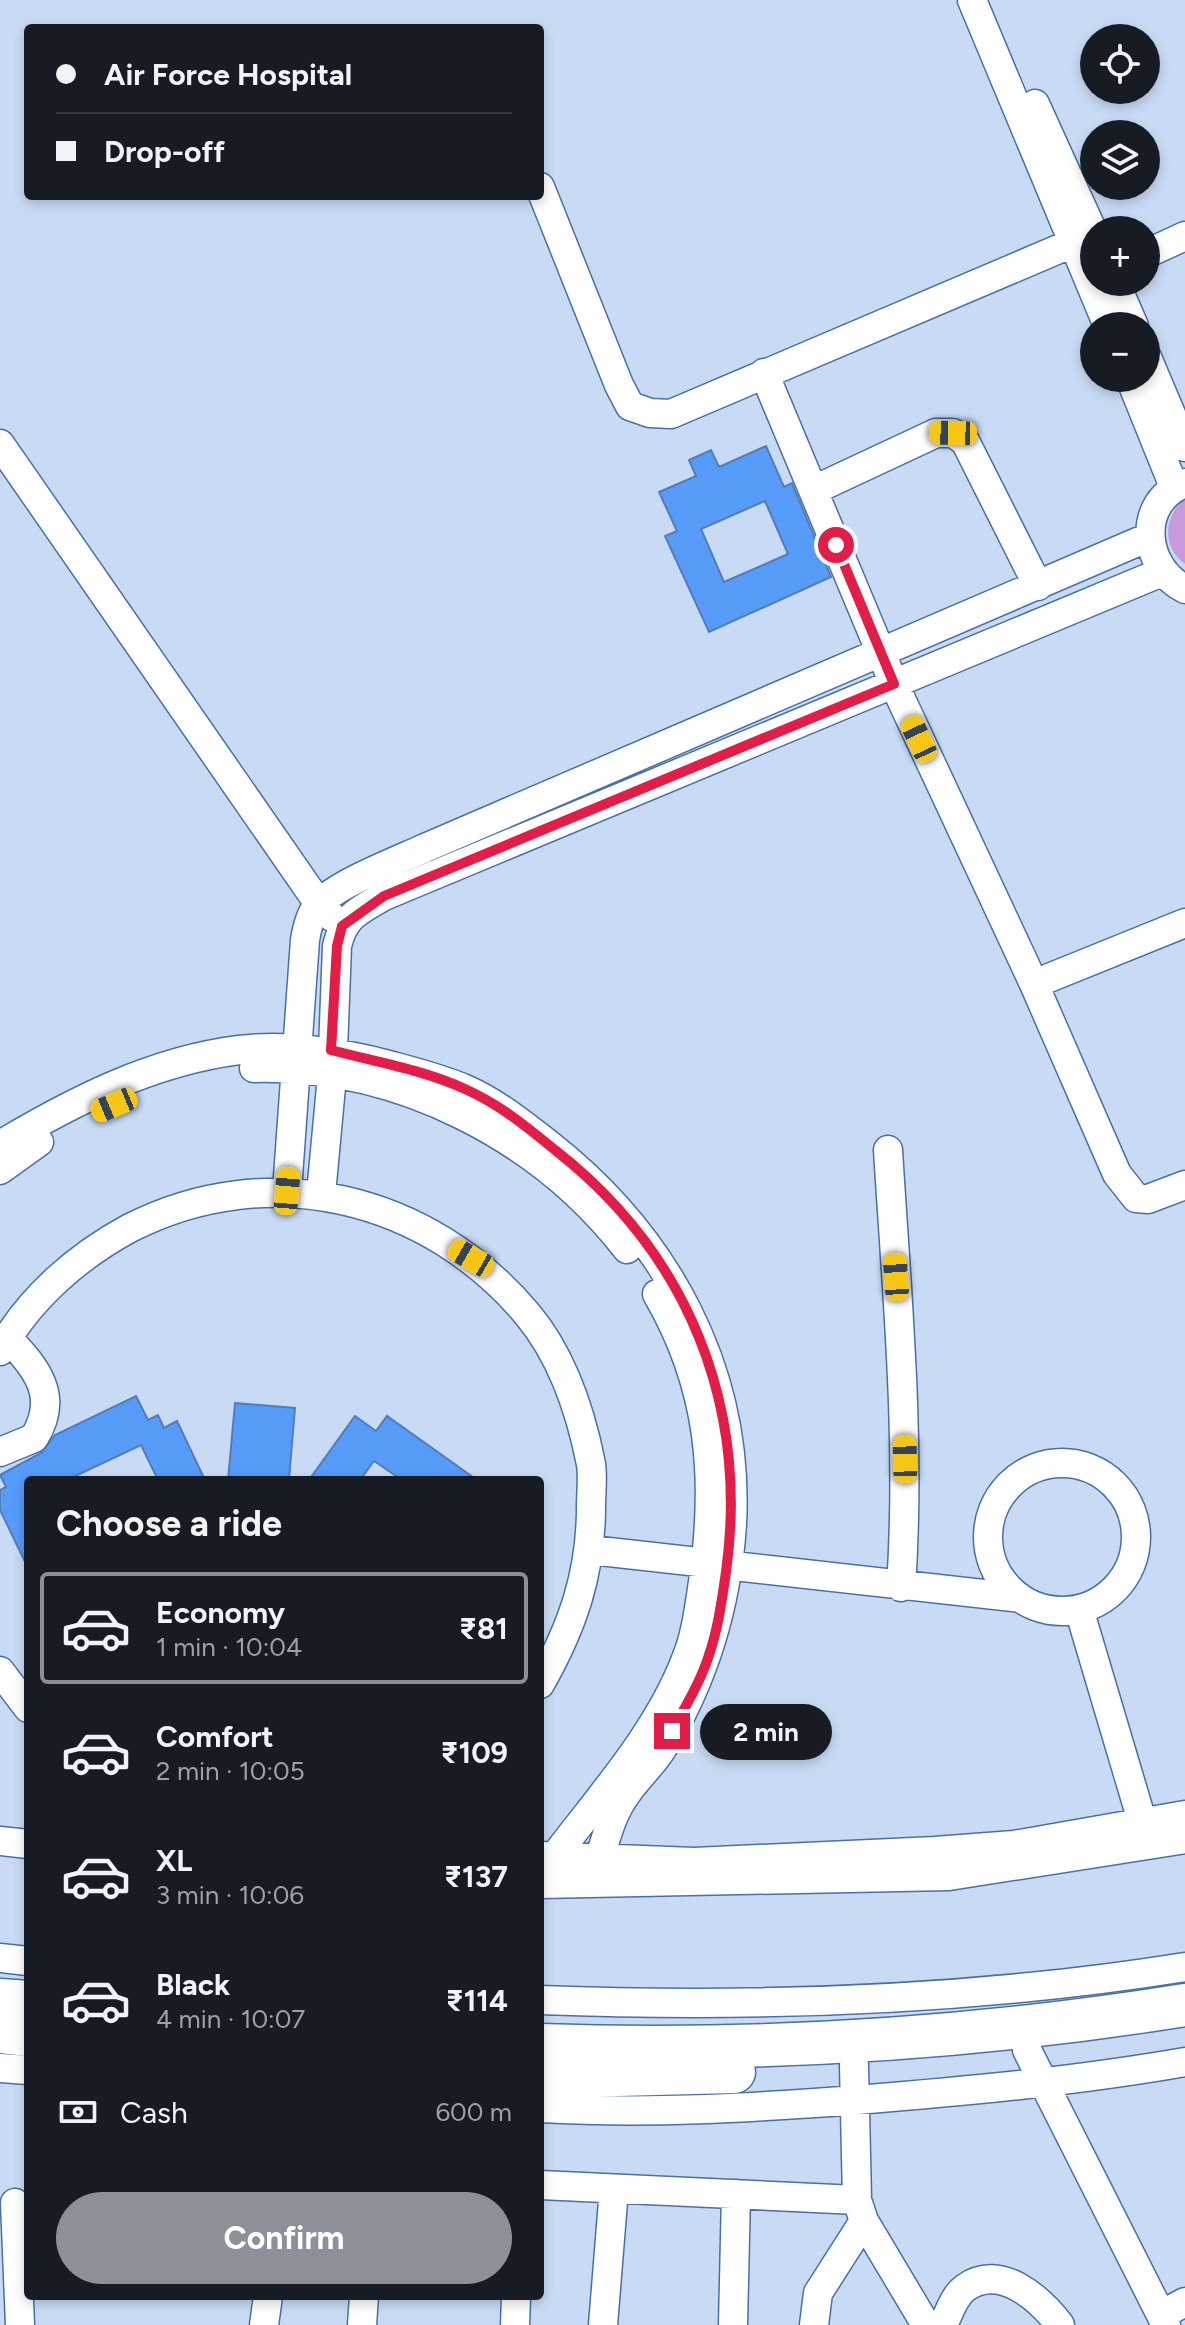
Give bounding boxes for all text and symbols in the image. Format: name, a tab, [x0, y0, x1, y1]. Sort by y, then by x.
map controls	[1080, 24, 1160, 392]
button: locate	[1080, 24, 1160, 104]
text: Air Force Hospital	[104, 56, 352, 93]
button: layers	[1080, 120, 1160, 200]
text: Drop-off	[104, 133, 225, 170]
button: +	[1080, 216, 1160, 296]
button: −	[1080, 312, 1160, 392]
car	[929, 421, 977, 445]
route start	[818, 527, 854, 563]
car	[898, 712, 940, 766]
car	[87, 1085, 141, 1125]
car	[273, 1166, 301, 1216]
car	[444, 1236, 498, 1280]
car	[882, 1252, 910, 1302]
car	[893, 1435, 917, 1483]
text: Choose a ride	[56, 1502, 282, 1545]
icon: car	[60, 1592, 132, 1664]
text: Economy	[156, 1594, 285, 1631]
text: ₹81	[459, 1610, 508, 1647]
text: 1 min · 10:04	[156, 1631, 302, 1663]
callout: 2 min	[700, 1703, 832, 1759]
route end	[654, 1713, 690, 1749]
icon: car	[60, 1716, 132, 1788]
text: 2 min	[733, 1716, 799, 1748]
text: Comfort	[156, 1718, 274, 1755]
text: ₹109	[441, 1734, 508, 1771]
text: 2 min · 10:05	[156, 1755, 305, 1787]
icon: car	[60, 1840, 132, 1912]
text: XL	[156, 1842, 192, 1879]
text: ₹137	[444, 1858, 508, 1895]
text: 3 min · 10:06	[156, 1879, 304, 1911]
icon: car	[60, 1964, 132, 2036]
text: Black	[156, 1966, 230, 2003]
text: ₹114	[446, 1982, 508, 2019]
text: 4 min · 10:07	[156, 2003, 305, 2035]
icon: cash	[56, 2090, 100, 2134]
text: Cash	[120, 2094, 188, 2131]
text: 600 m	[435, 2096, 512, 2128]
button: Confirm	[56, 2192, 512, 2284]

